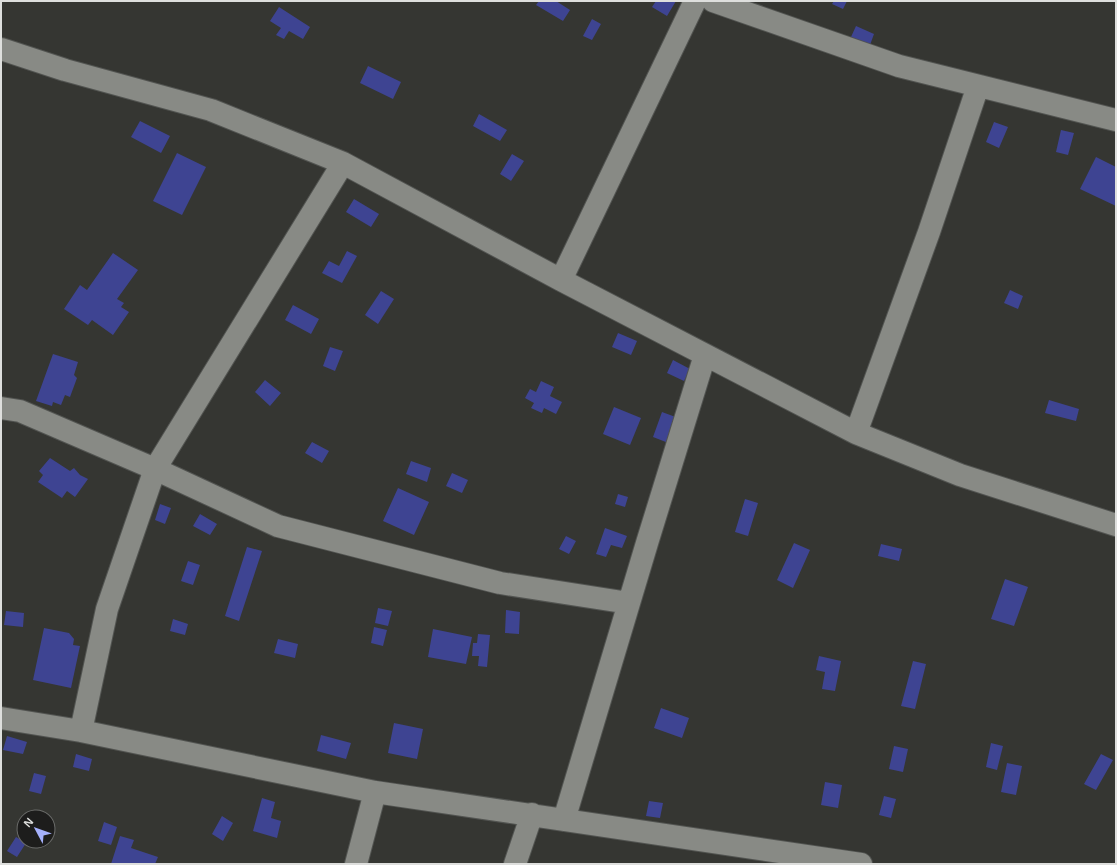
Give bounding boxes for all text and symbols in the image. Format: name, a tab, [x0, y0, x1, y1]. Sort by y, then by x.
north arrow	[16, 809, 56, 849]
text: N	[21, 815, 36, 829]

